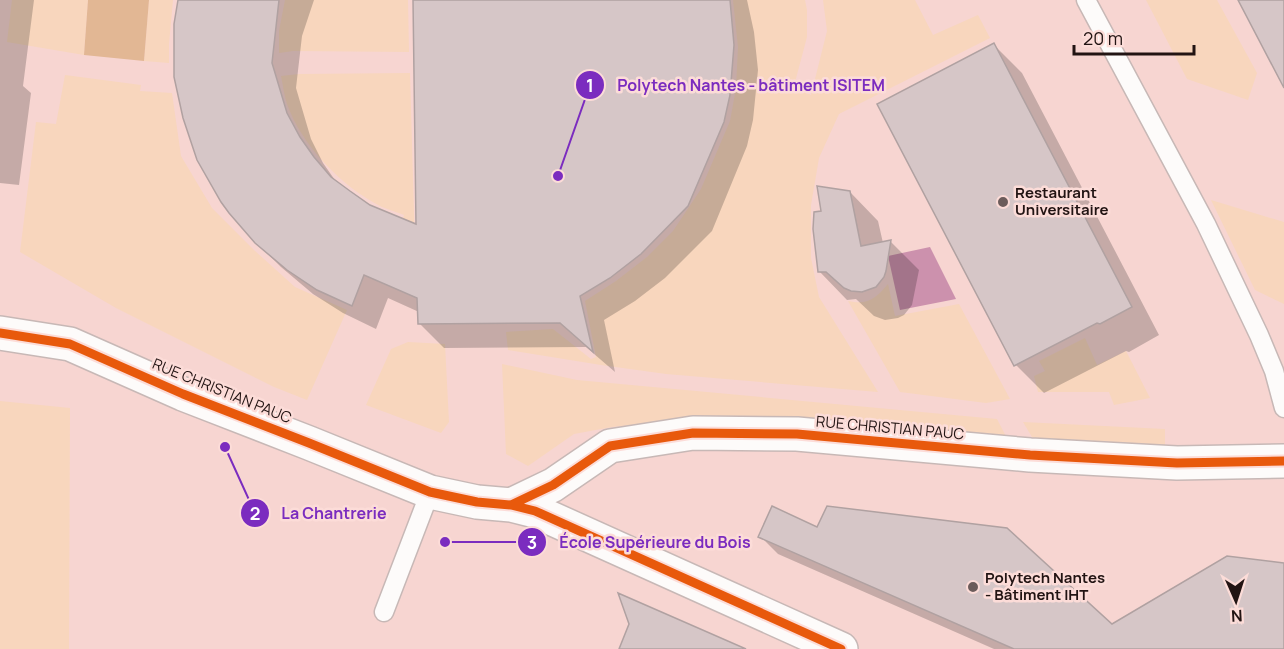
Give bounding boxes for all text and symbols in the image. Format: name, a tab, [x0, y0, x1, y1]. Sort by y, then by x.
scale bar	[1074, 18, 1194, 56]
text: 20 m	[1083, 26, 1123, 50]
callout: Polytech Nantes - bâtiment ISITEM	[575, 68, 897, 102]
text: 1	[586, 73, 594, 97]
text: Polytech Nantes - bâtiment ISITEM	[617, 74, 885, 96]
place label: Restaurant Universitaire	[1015, 182, 1109, 220]
marker: Restaurant Universitaire	[996, 195, 1010, 209]
street label: RUE CHRISTIAN PAUC	[149, 353, 295, 428]
street label: RUE CHRISTIAN PAUC	[815, 411, 965, 444]
callout: La Chantrerie	[240, 496, 399, 530]
text: 2	[250, 501, 260, 525]
text: La Chantrerie	[281, 502, 387, 524]
callout: École Supérieure du Bois	[517, 525, 763, 559]
text: 3	[527, 530, 537, 554]
text: École Supérieure du Bois	[559, 531, 751, 553]
place label: Polytech Nantes - Bâtiment IHT	[985, 567, 1105, 605]
north arrow	[1206, 571, 1266, 631]
marker: Polytech Nantes - Bâtiment IHT	[966, 580, 980, 594]
text: N	[1230, 605, 1243, 627]

